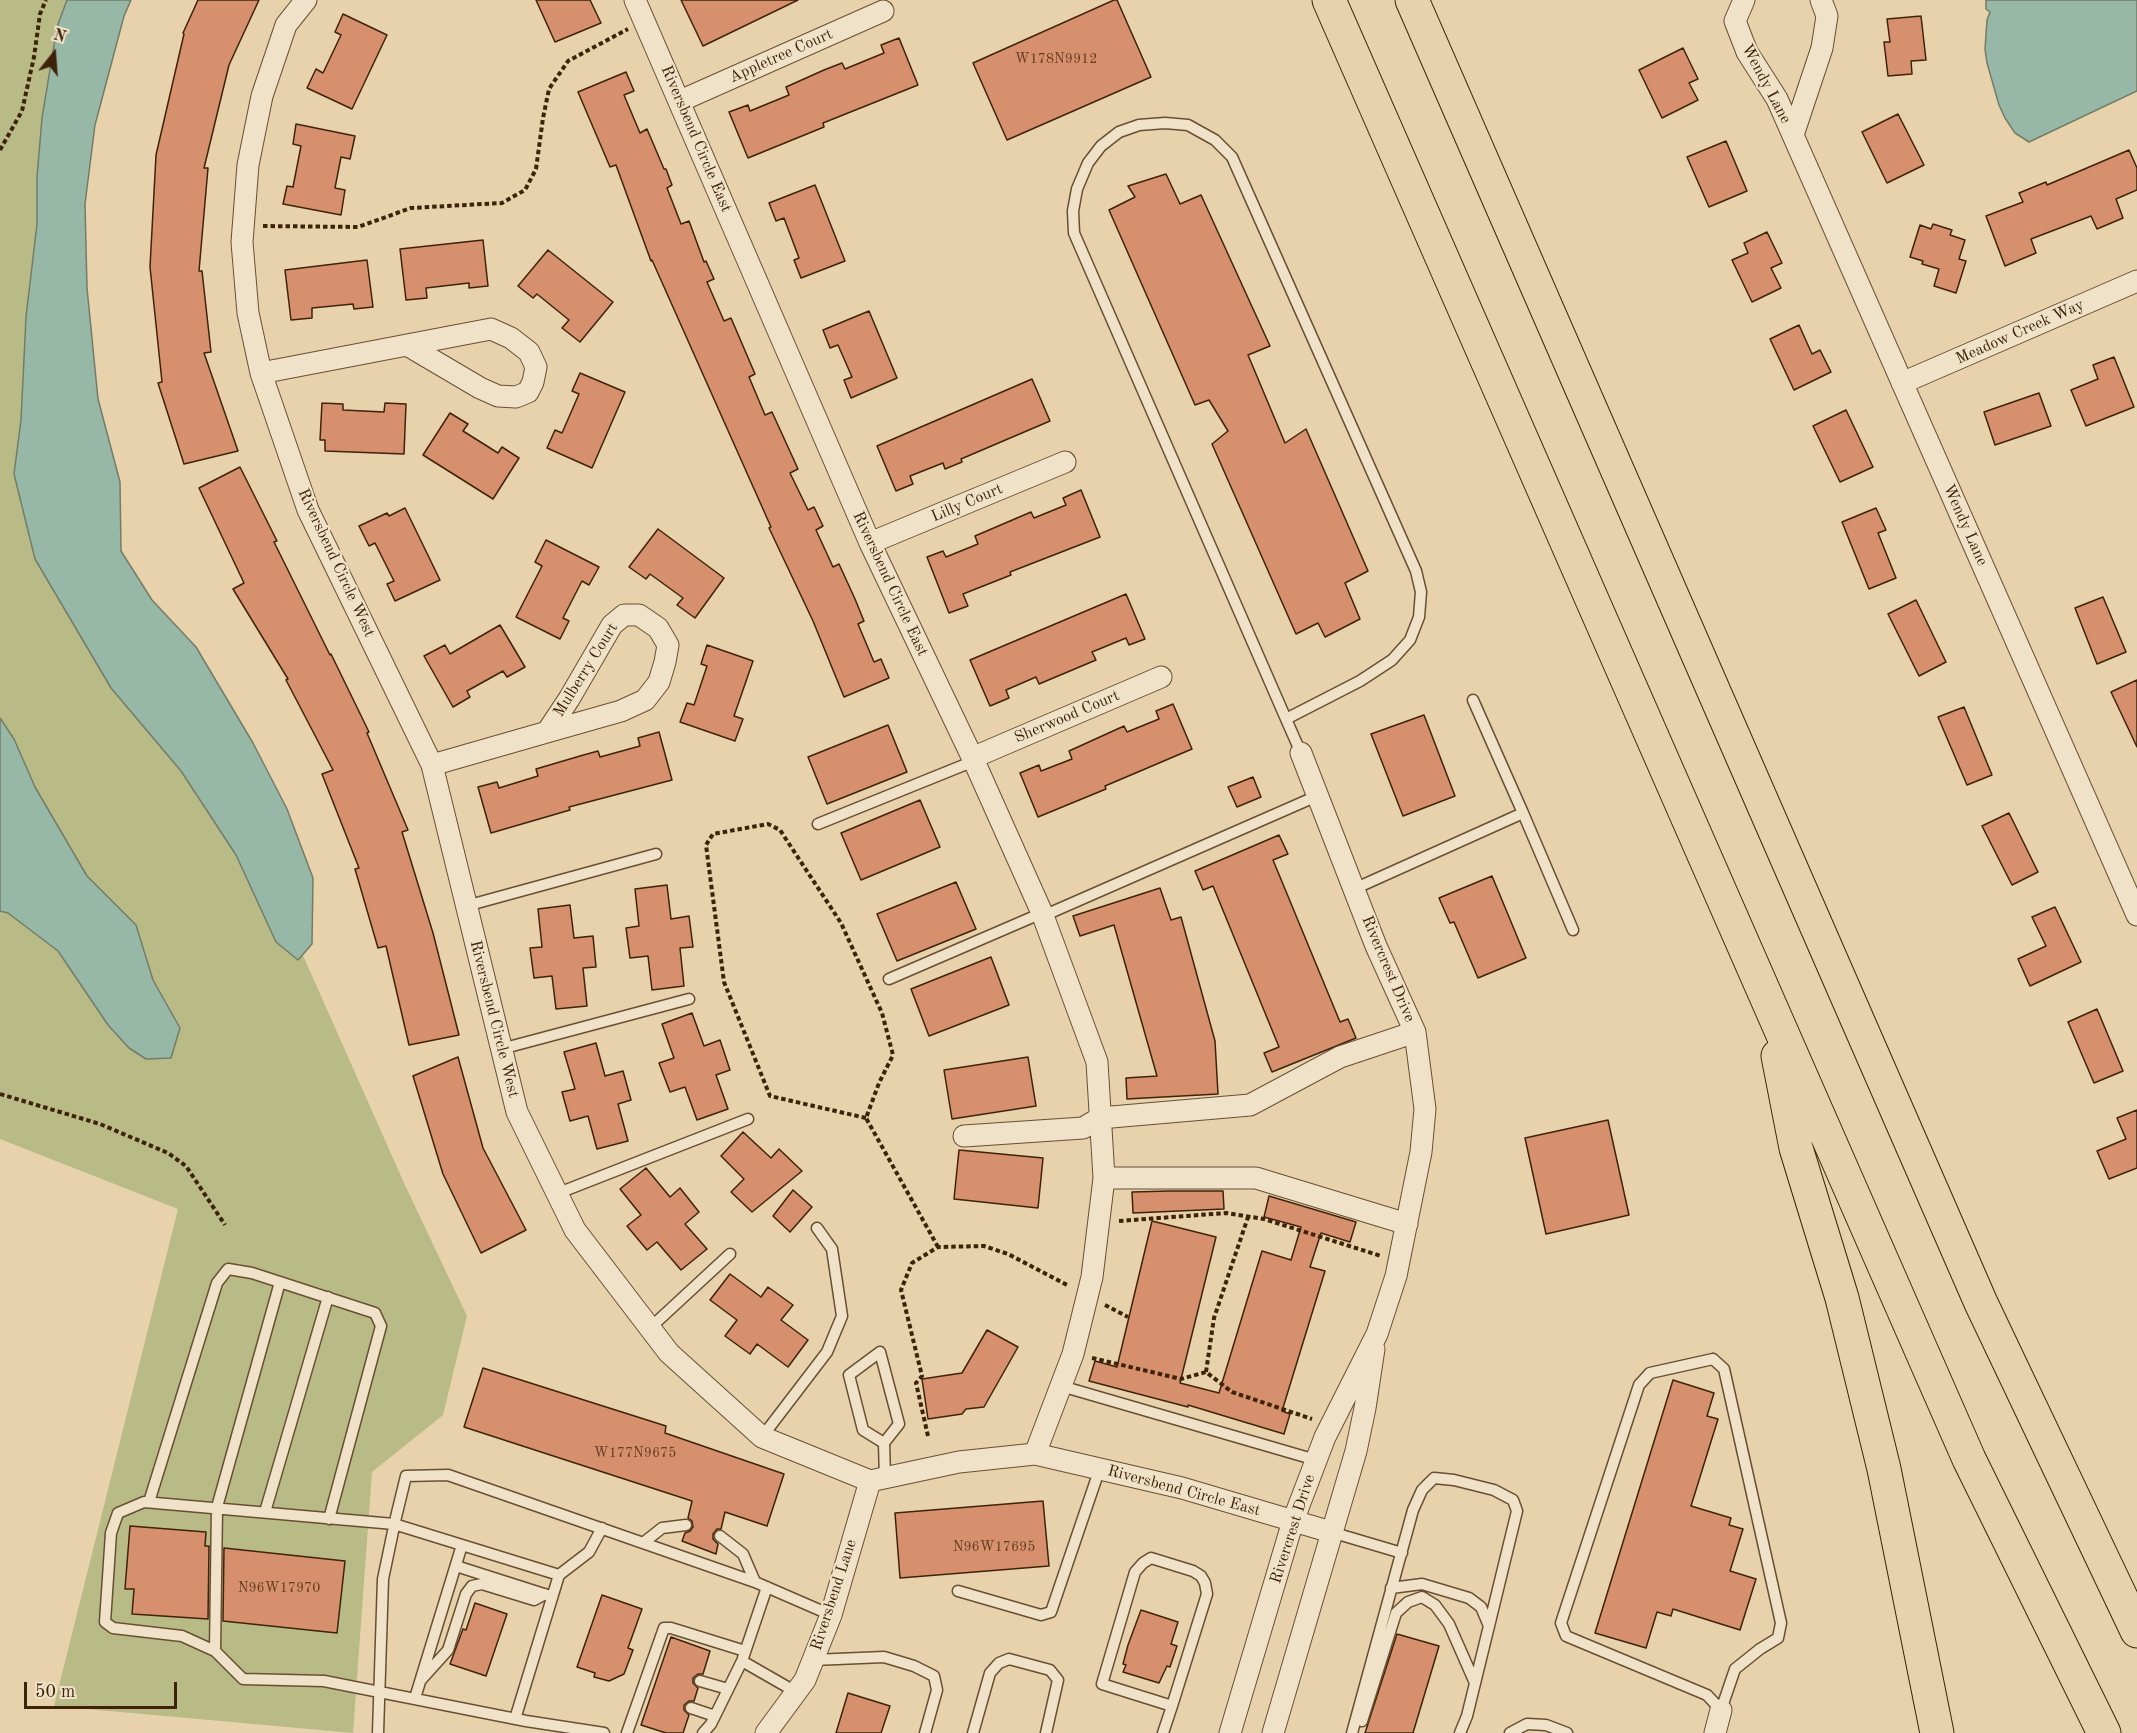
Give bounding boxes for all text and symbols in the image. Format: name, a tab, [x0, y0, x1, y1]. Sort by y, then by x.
north arrow	[24, 24, 84, 84]
street label: Appletree Court	[726, 25, 836, 87]
text: N	[51, 27, 67, 46]
street label: Wendy Lane	[1737, 41, 1795, 127]
house number: W178N9912	[1015, 51, 1097, 67]
street label: Riversbend Circle East	[656, 63, 736, 215]
street label: Meadow Creek Way	[1953, 295, 2087, 369]
street label: Lilly Court	[928, 479, 1006, 527]
street label: Wendy Lane	[1938, 481, 1992, 569]
street label: Riversbend Circle West	[293, 486, 379, 640]
street label: Riversbend Circle East	[848, 509, 932, 659]
street label: Mulberry Court	[549, 619, 623, 721]
street label: Sherwood Court	[1012, 686, 1122, 748]
street label: Rivercrest Drive	[1357, 913, 1419, 1025]
street label: Riversbend Circle West	[465, 938, 523, 1100]
house number: W177N9675	[594, 1445, 676, 1461]
street label: Riversbend Circle East	[1105, 1461, 1263, 1521]
street label: Rivercrest Drive	[1266, 1472, 1320, 1586]
street label: Riversbend Lane	[807, 1537, 861, 1653]
house number: N96W17695	[953, 1539, 1035, 1555]
house number: N96W17970	[238, 1580, 320, 1596]
scale bar	[27, 1670, 180, 1708]
text: 50 m	[35, 1683, 75, 1701]

